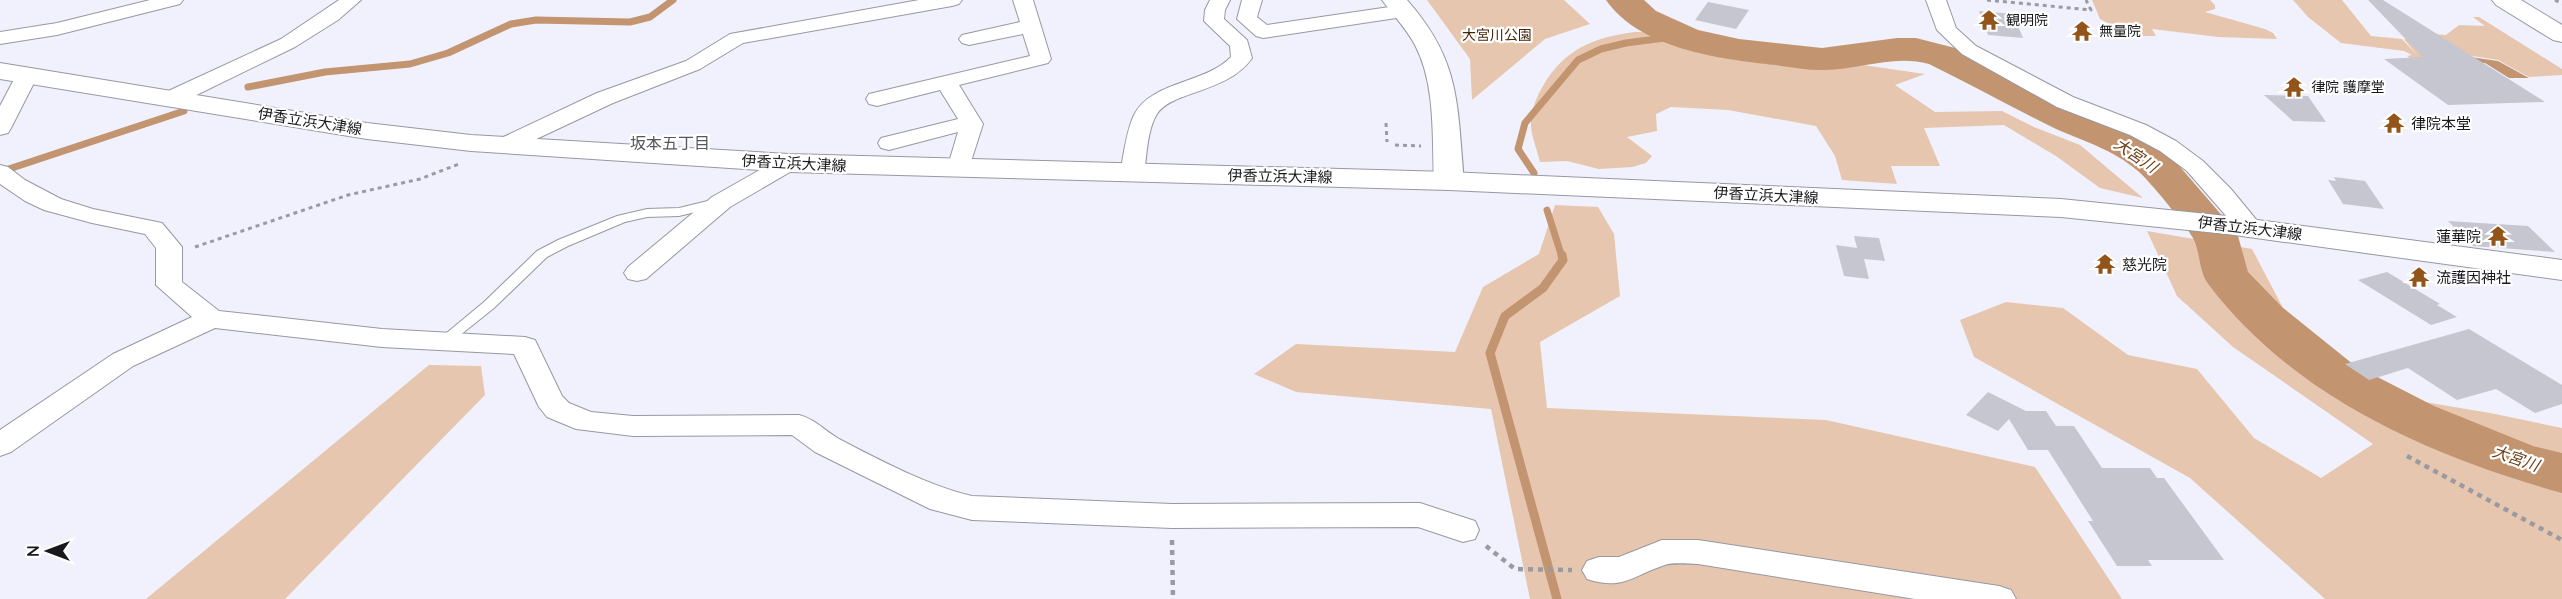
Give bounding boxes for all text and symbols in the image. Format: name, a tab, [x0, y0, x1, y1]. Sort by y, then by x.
temple icon: 観明院	[1977, 8, 2001, 32]
place label: 観明院	[2006, 11, 2048, 29]
temple icon: 無量院	[2070, 19, 2094, 43]
place label: 無量院	[2099, 22, 2141, 40]
park label: 大宮川公園	[1462, 26, 1532, 44]
temple icon: 律院 護摩堂	[2282, 75, 2306, 99]
place label: 律院 護摩堂	[2311, 78, 2385, 96]
street label: 伊香立浜大津線	[257, 103, 363, 139]
temple icon: 律院本堂	[2382, 111, 2406, 135]
place label: 律院本堂	[2411, 114, 2471, 133]
district label: 坂本五丁目	[630, 133, 710, 153]
water label: 大宮川	[2111, 133, 2163, 178]
street label: 伊香立浜大津線	[741, 151, 847, 175]
street label: 伊香立浜大津線	[1227, 166, 1333, 186]
street label: 伊香立浜大津線	[1713, 183, 1819, 207]
street label: 伊香立浜大津線	[2197, 212, 2303, 244]
temple icon: 蓮華院	[2486, 224, 2510, 248]
place label: 蓮華院	[2436, 227, 2481, 246]
temple icon: 慈光院	[2093, 252, 2117, 276]
place label: 慈光院	[2122, 255, 2167, 274]
temple icon: 流護因神社	[2407, 265, 2431, 289]
place label: 流護因神社	[2436, 268, 2511, 287]
water label: 大宮川	[2490, 441, 2544, 476]
north arrow	[18, 521, 78, 581]
text: N	[23, 545, 43, 557]

